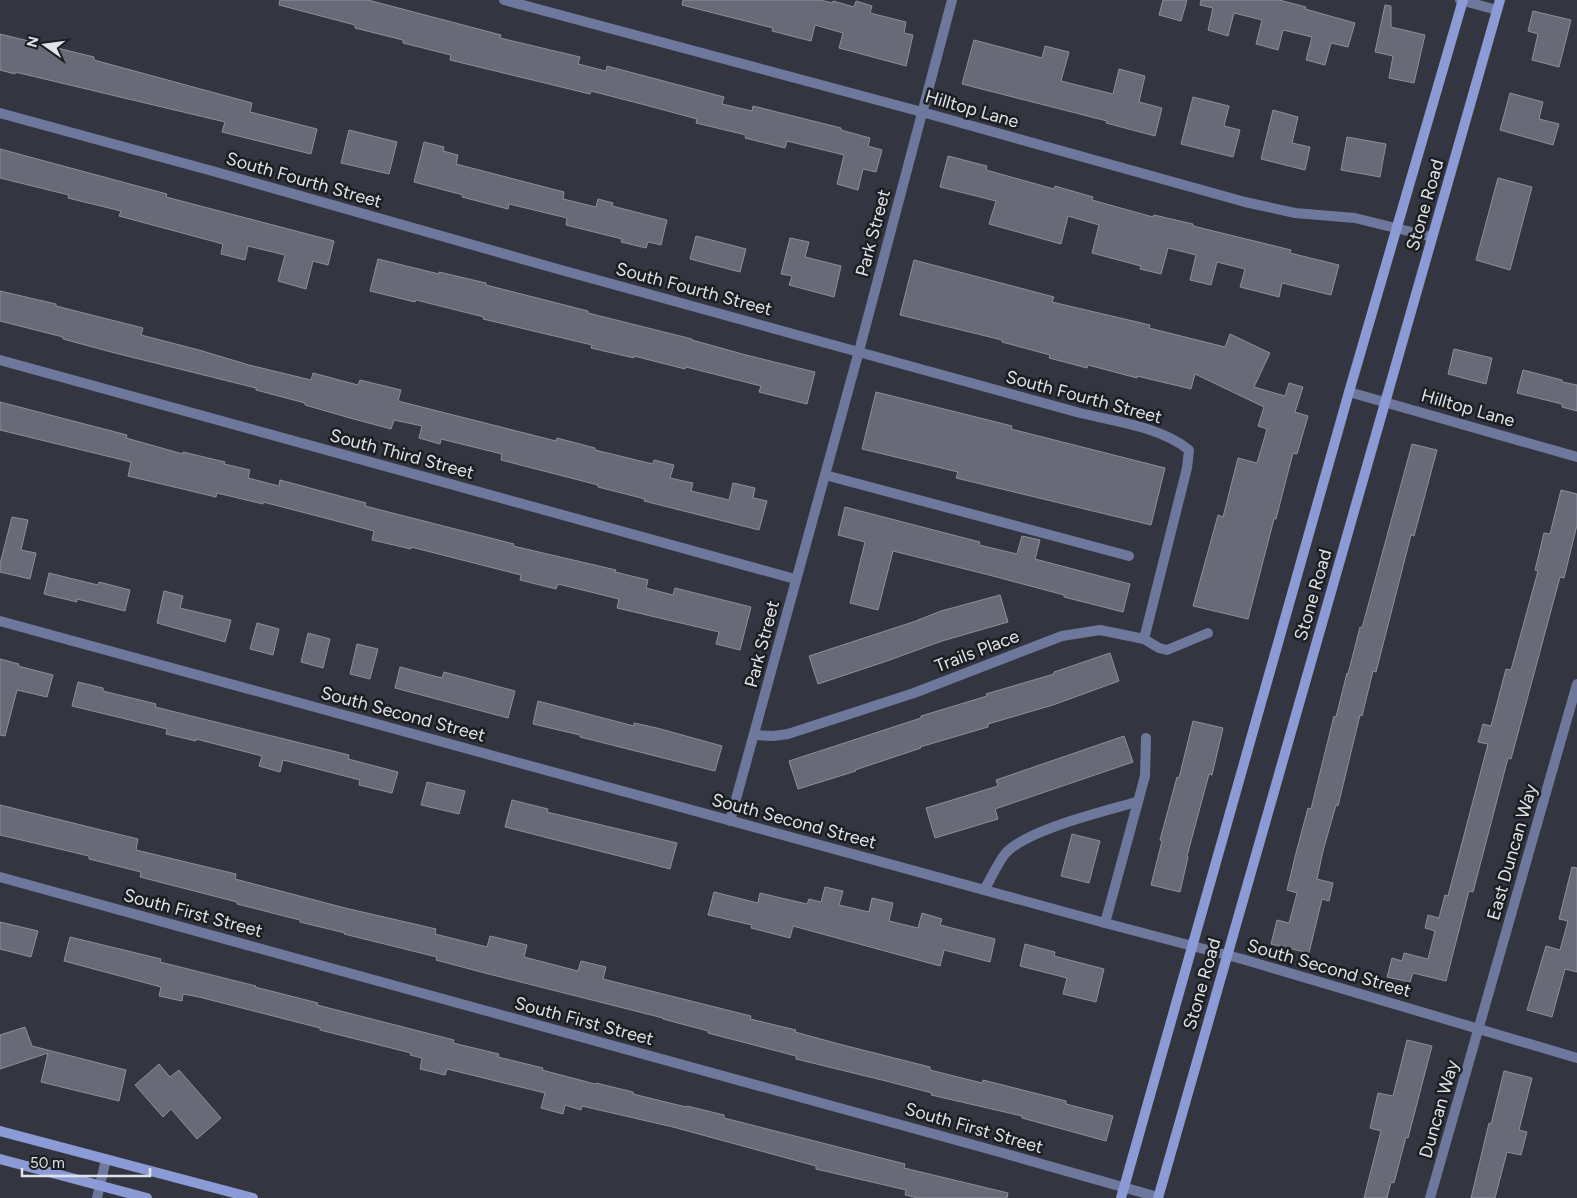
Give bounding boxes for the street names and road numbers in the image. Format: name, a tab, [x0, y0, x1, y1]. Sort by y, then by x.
street label: Hilltop Lane	[923, 85, 1021, 133]
street label: South Fourth Street	[224, 147, 384, 213]
street label: Stone Road	[1401, 157, 1449, 253]
street label: Park Street	[851, 187, 895, 279]
street label: South Fourth Street	[614, 258, 775, 320]
street label: South Fourth Street	[1004, 366, 1165, 428]
street label: Hilltop Lane	[1419, 384, 1517, 432]
street label: South Third Street	[327, 424, 477, 484]
street label: Stone Road	[1289, 547, 1337, 643]
street label: Park Street	[740, 598, 784, 690]
street label: Trails Place	[932, 625, 1022, 677]
street label: South Second Street	[318, 681, 488, 747]
street label: East Duncan Way	[1482, 781, 1542, 923]
street label: South Second Street	[709, 788, 879, 854]
street label: South First Street	[121, 884, 265, 942]
street label: South Second Street	[1245, 934, 1414, 1002]
street label: Stone Road	[1178, 936, 1226, 1032]
street label: South First Street	[512, 992, 656, 1050]
street label: Duncan Way	[1415, 1057, 1464, 1161]
street label: South First Street	[902, 1098, 1046, 1158]

